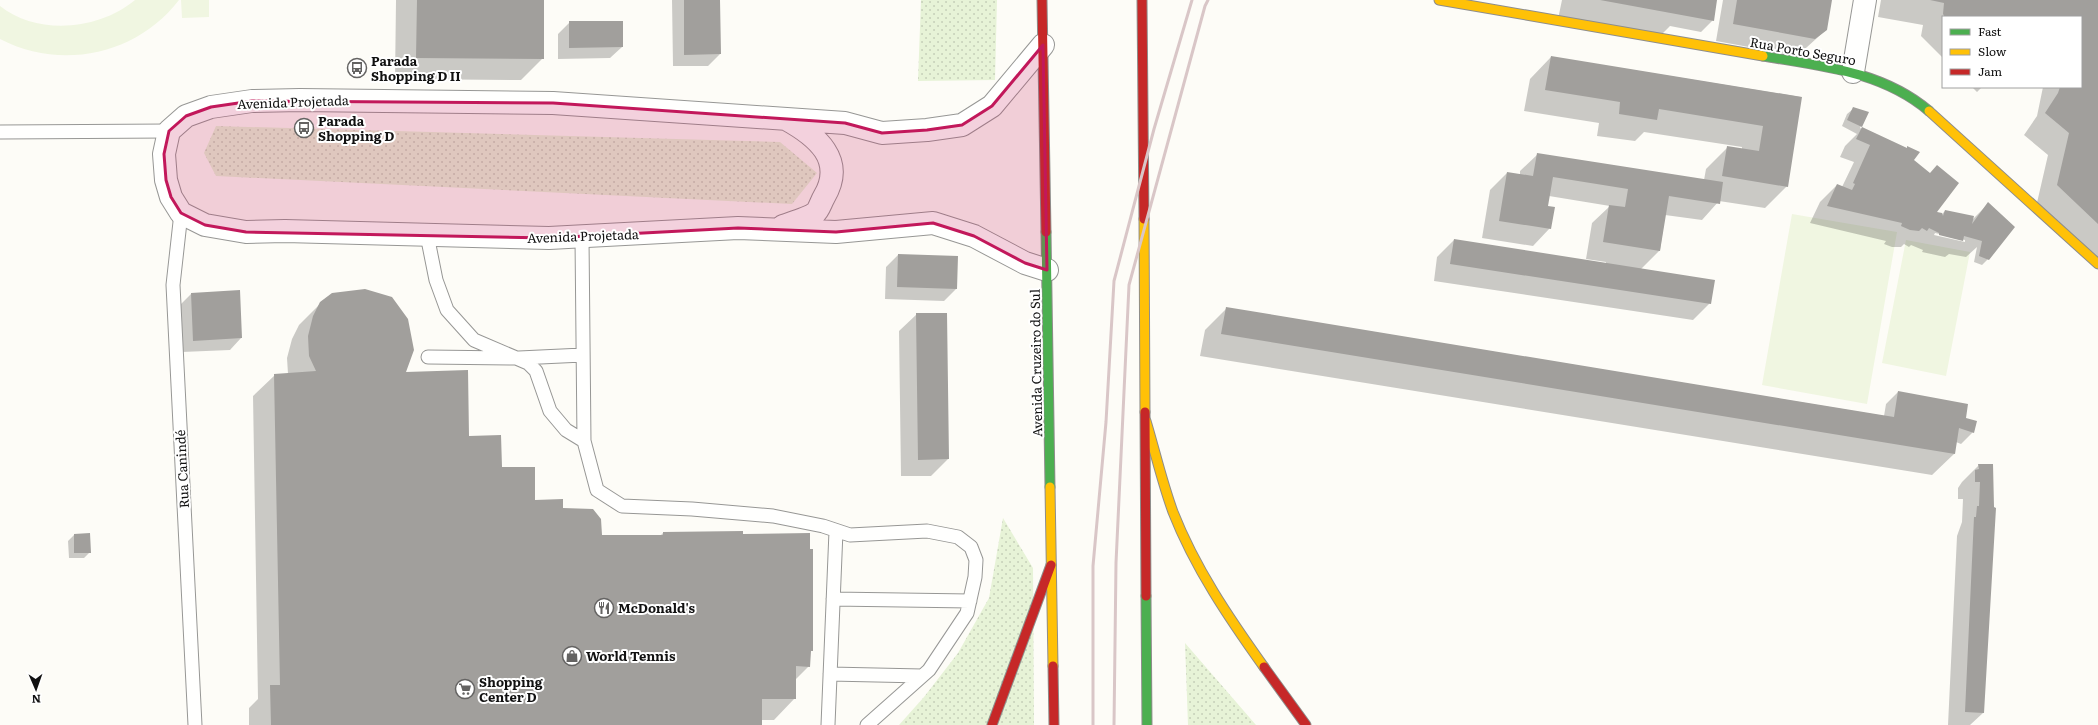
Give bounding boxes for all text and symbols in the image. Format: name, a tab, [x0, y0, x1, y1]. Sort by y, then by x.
legend	[1942, 16, 2082, 88]
text: Fast	[1978, 22, 2002, 40]
street label: Rua Porto Seguro	[1749, 32, 1858, 69]
text: Slow	[1978, 42, 2007, 60]
place label: Parada Shopping D II	[371, 51, 461, 85]
bus stop icon: Parada Shopping D II	[346, 57, 368, 79]
text: Jam	[1978, 62, 2003, 80]
street label: Avenida Projetada	[237, 90, 349, 113]
place label: Parada Shopping D	[318, 111, 394, 145]
bus stop icon: Parada Shopping D	[293, 117, 315, 139]
street label: Avenida Projetada	[527, 224, 639, 247]
street label: Avenida Cruzeiro do Sul	[1025, 288, 1046, 437]
street label: Rua Canindé	[170, 429, 193, 509]
restaurant icon: McDonald's	[593, 597, 615, 619]
place label: McDonald's	[618, 598, 695, 617]
shop icon: World Tennis	[561, 645, 583, 667]
place label: World Tennis	[586, 646, 676, 665]
north arrow	[16, 669, 56, 709]
place label: Shopping Center D	[479, 672, 543, 706]
supermarket icon: Shopping Center D	[454, 678, 476, 700]
text: N	[31, 692, 41, 708]

